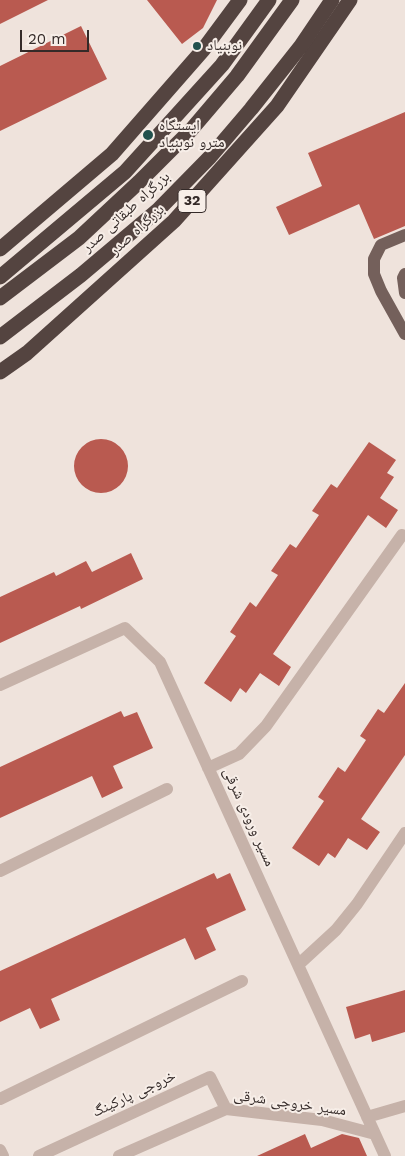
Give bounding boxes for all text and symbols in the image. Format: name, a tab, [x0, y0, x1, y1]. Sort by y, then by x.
scale bar	[22, 20, 91, 52]
text: 20 m	[28, 30, 66, 48]
place label: نوبنیاد	[207, 37, 242, 55]
marker: نوبنیاد	[191, 40, 203, 52]
place label: ایستگاه مترو نوبنیاد	[159, 117, 224, 152]
marker: ایستگاه مترو نوبنیاد	[141, 128, 155, 142]
street label: بزرگراه طبقاتی صدر	[78, 168, 174, 256]
road number: 32	[178, 190, 206, 212]
street label: بزرگراه صدر	[106, 201, 168, 259]
street label: مسیر ورودی شرقی	[219, 765, 279, 869]
street label: خروجی پارکینگ	[89, 1067, 179, 1121]
street label: مسیر خروجی شرقی	[233, 1086, 347, 1120]

